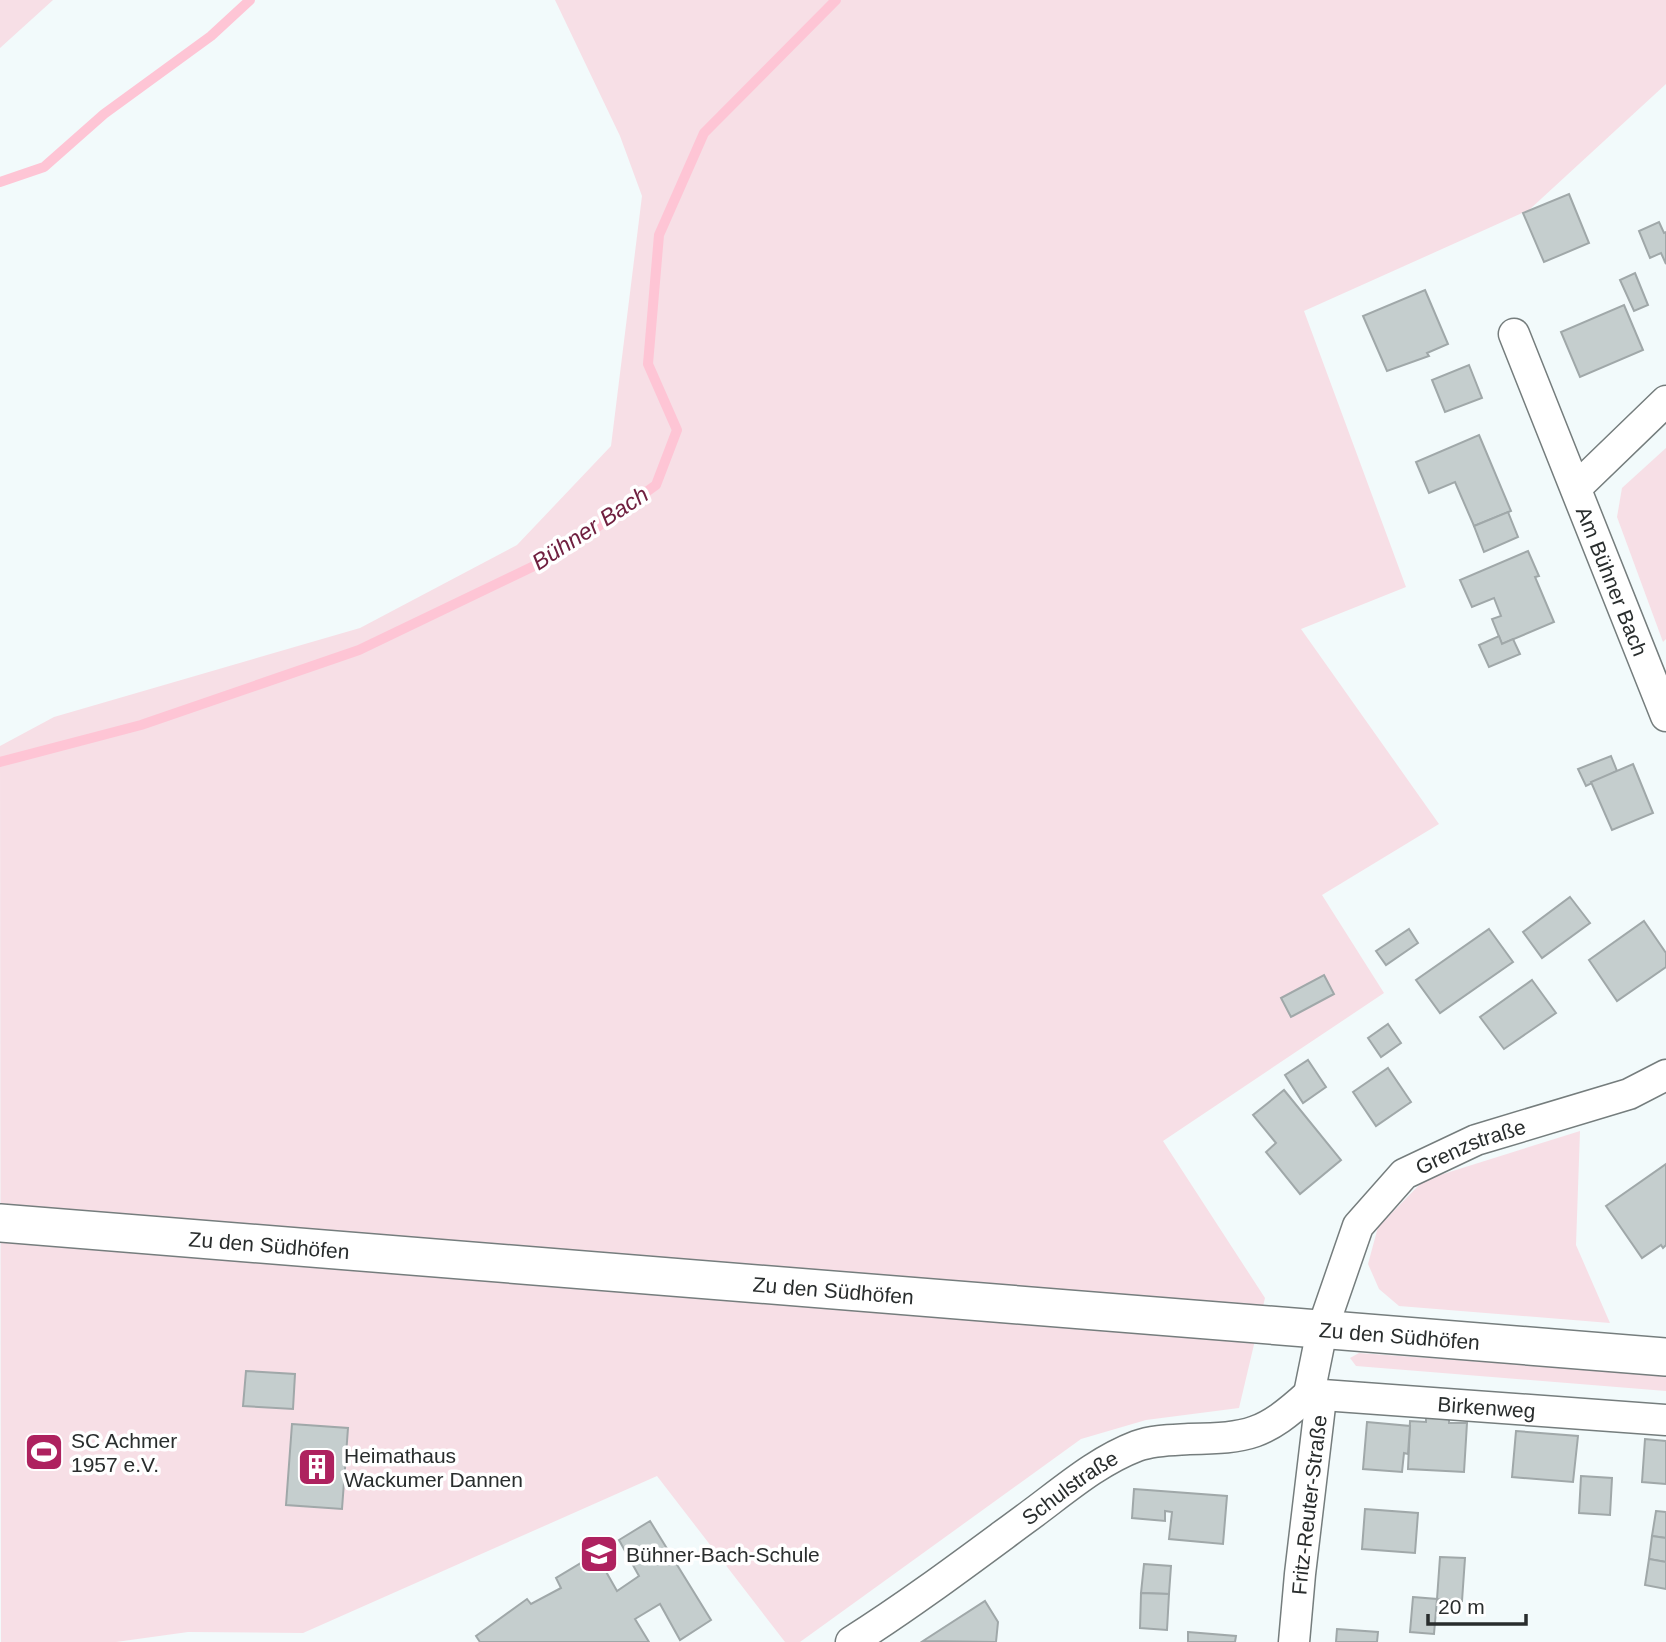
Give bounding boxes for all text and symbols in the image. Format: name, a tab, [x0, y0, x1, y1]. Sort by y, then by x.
water label: Bühner Bach	[527, 481, 653, 575]
street label: Am Bühner Bach	[1572, 503, 1652, 659]
street label: Grenzstraße	[1412, 1114, 1528, 1178]
street label: Zu den Südhöfen	[188, 1227, 350, 1263]
street label: Zu den Südhöfen	[752, 1272, 915, 1308]
street label: Zu den Südhöfen	[1318, 1318, 1481, 1353]
street label: Birkenweg	[1437, 1392, 1536, 1422]
street label: Fritz-Reuter-Straße	[1287, 1414, 1330, 1596]
place label: SC Achmer 1957 e.V.	[71, 1429, 177, 1476]
sports icon: SC Achmer 1957 e.V.	[23, 1431, 65, 1473]
place label: Heimathaus Wackumer Dannen	[344, 1444, 523, 1491]
street label: Schulstraße	[1017, 1445, 1121, 1529]
building icon: Heimathaus Wackumer Dannen	[296, 1446, 338, 1488]
school or university icon: Bühner-Bach-Schule	[578, 1533, 620, 1575]
place label: Bühner-Bach-Schule	[626, 1543, 820, 1566]
scale bar	[1428, 1582, 1526, 1626]
text: 20 m	[1438, 1595, 1485, 1618]

